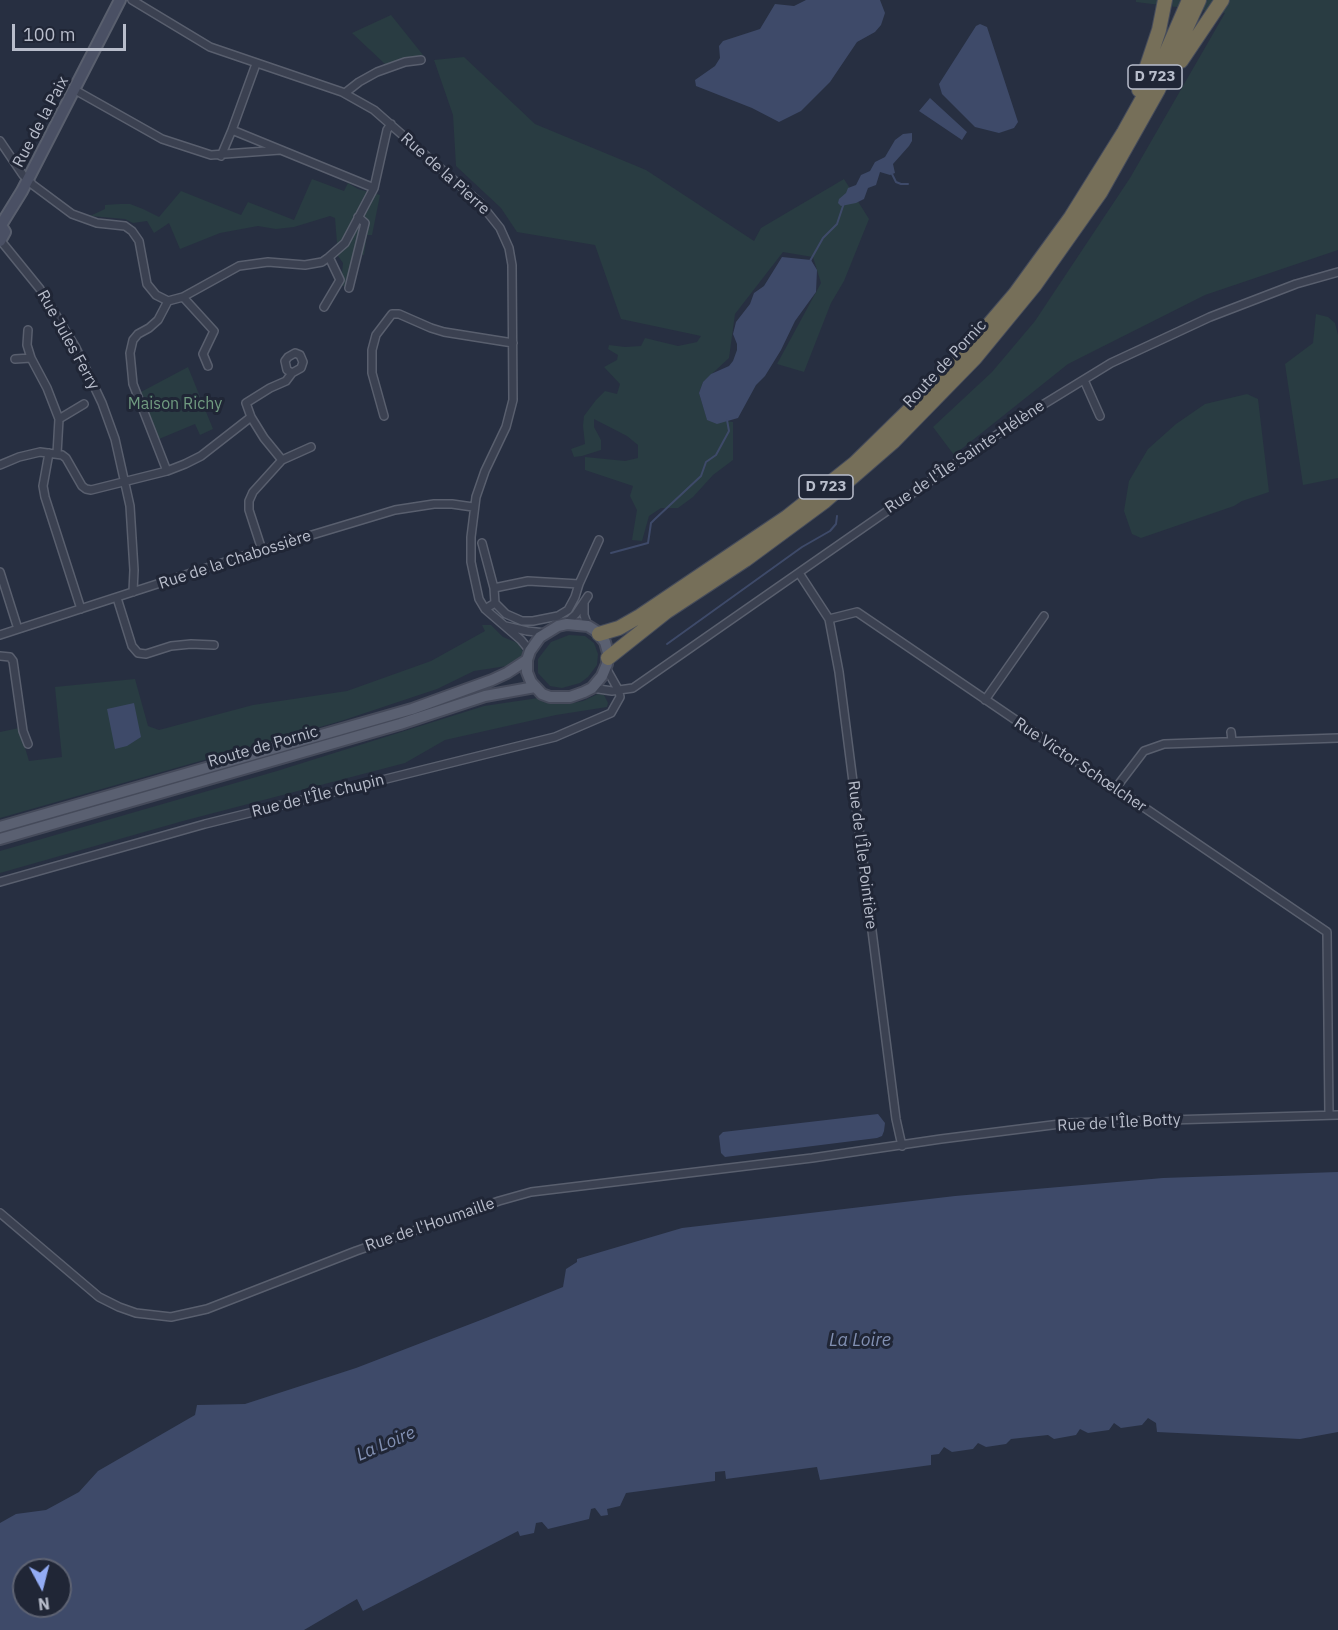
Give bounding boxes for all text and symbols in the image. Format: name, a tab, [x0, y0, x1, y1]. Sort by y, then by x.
scale bar	[15, 12, 129, 50]
text: 100 m	[23, 23, 75, 46]
road number: D 723	[1128, 65, 1182, 89]
street label: Rue de la Paix	[9, 73, 73, 171]
street label: Rue de la Pierre	[396, 129, 494, 219]
street label: Rue Jules Ferry	[33, 287, 103, 393]
street label: Route de Pornic	[899, 316, 991, 412]
park label: Maison Richy	[128, 394, 222, 414]
street label: Rue de l'Île Sainte-Hélène	[882, 396, 1048, 518]
road number: D 723	[799, 475, 853, 499]
street label: Rue de la Chabossière	[156, 526, 314, 594]
street label: Rue Victor Schœlcher	[1010, 714, 1150, 816]
street label: Route de Pornic	[206, 722, 320, 772]
street label: Rue de l'Île Chupin	[250, 770, 386, 822]
street label: Rue de l'Île Pointière	[843, 780, 881, 930]
street label: Rue de l'Île Botty	[1057, 1110, 1181, 1136]
street label: Rue de l'Houmaille	[363, 1194, 497, 1256]
water label: La Loire	[829, 1330, 891, 1352]
water label: La Loire	[353, 1422, 419, 1466]
north arrow	[12, 1558, 72, 1618]
text: N	[37, 1593, 51, 1615]

